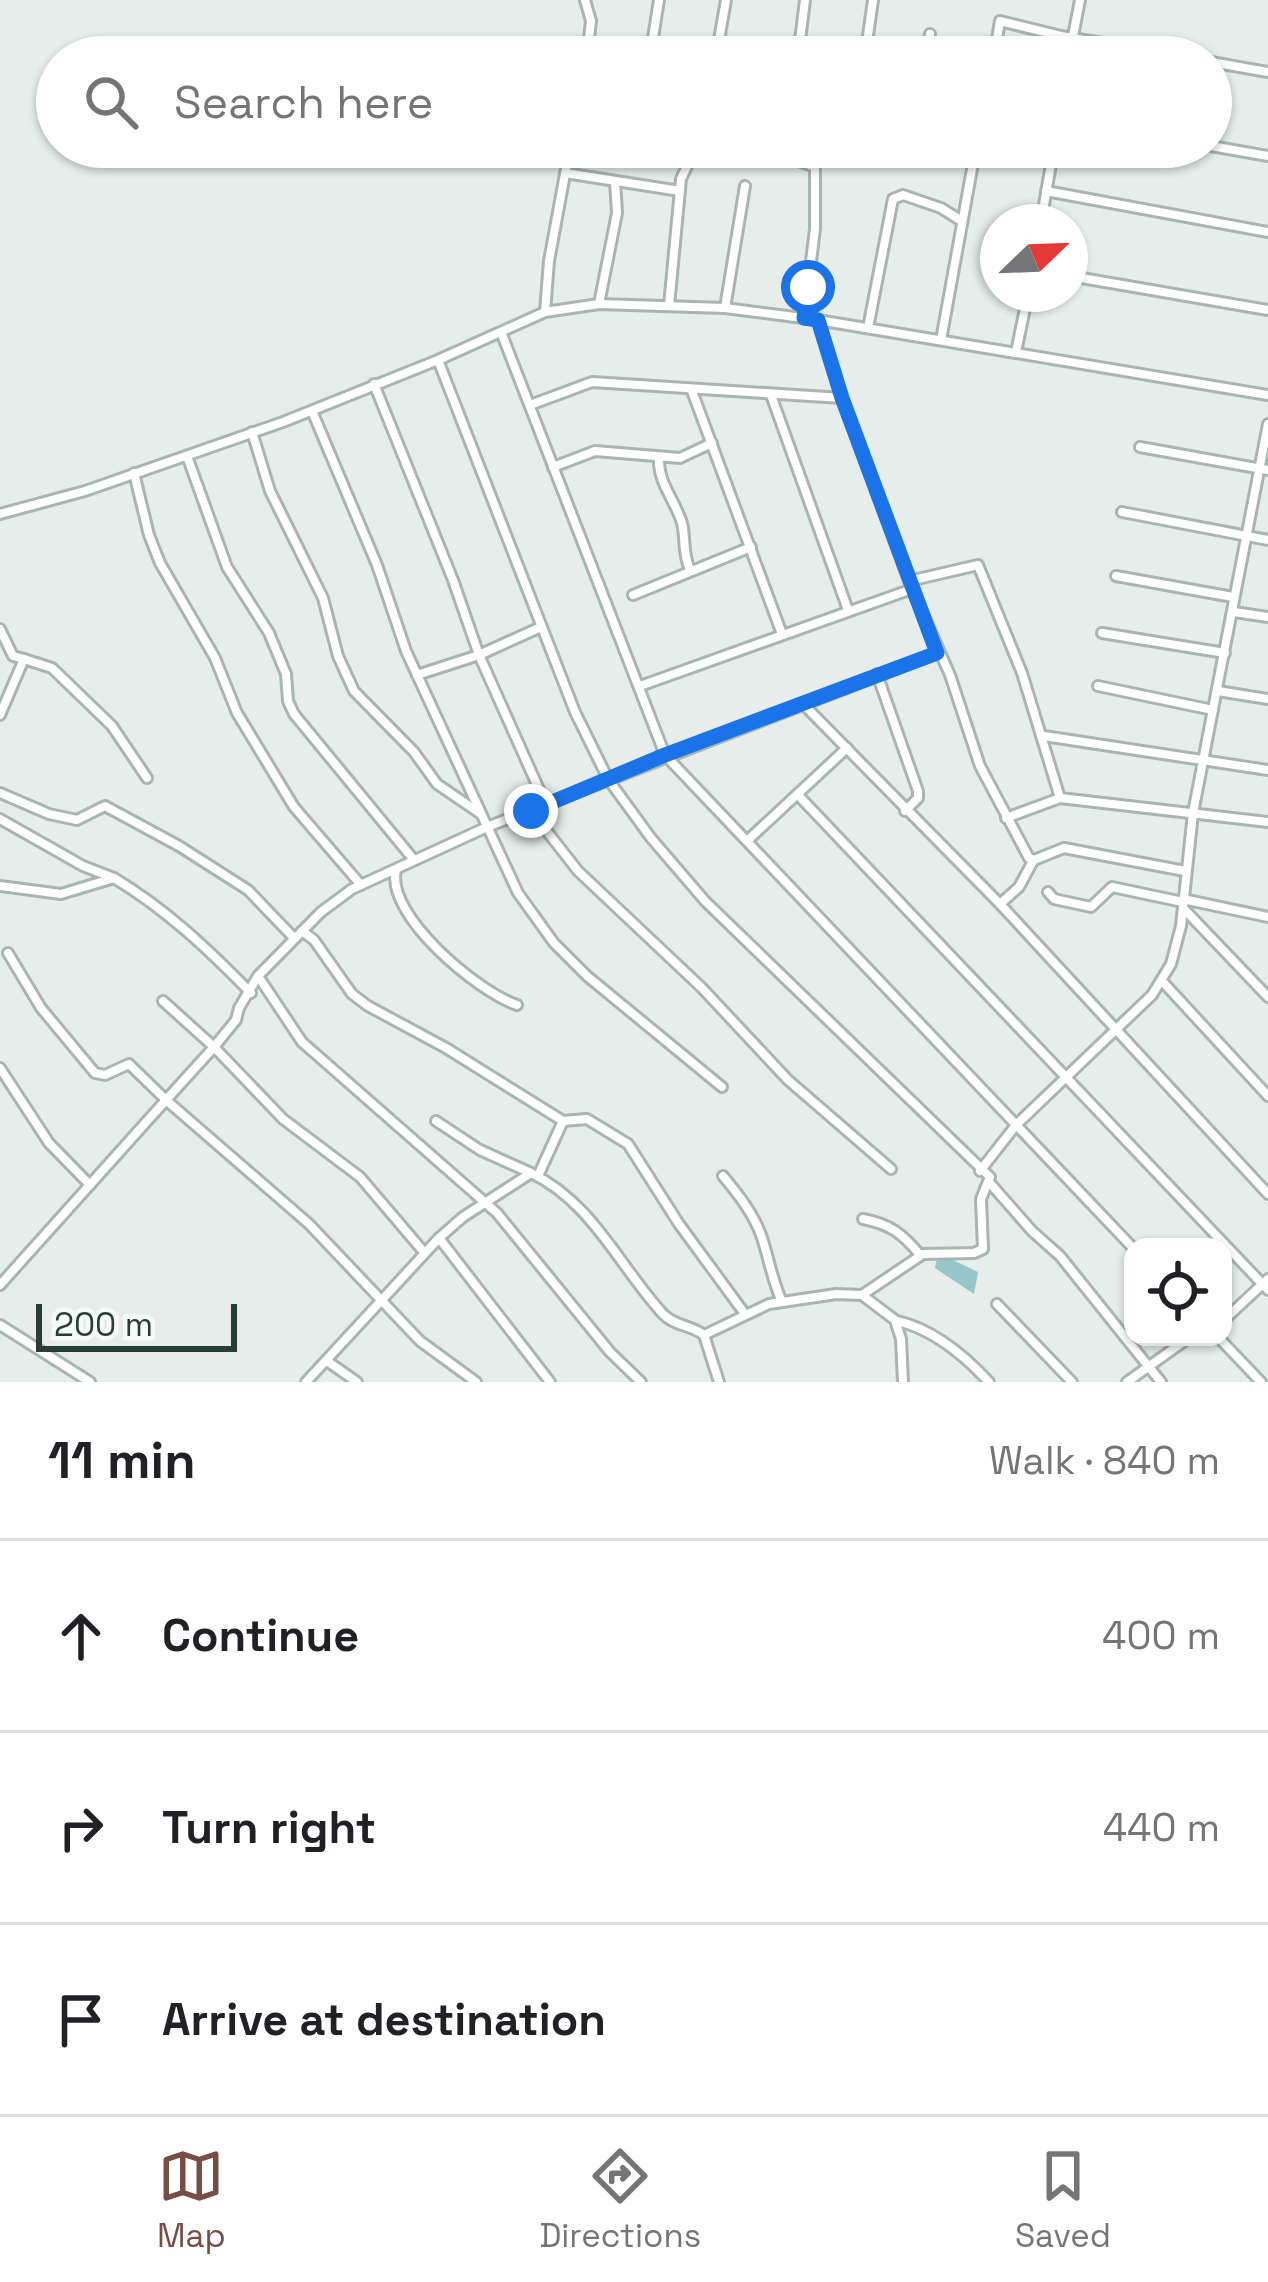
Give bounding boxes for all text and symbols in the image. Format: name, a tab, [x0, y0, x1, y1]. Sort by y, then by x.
search box	[36, 36, 1232, 168]
icon: search	[78, 69, 144, 135]
text: Search here	[174, 74, 433, 131]
north arrow	[980, 204, 1088, 312]
route start	[781, 260, 835, 314]
route end	[504, 784, 558, 838]
map controls	[1124, 1238, 1232, 1346]
button: locate	[1124, 1238, 1232, 1346]
scale bar	[36, 1298, 237, 1351]
text: 200 m	[54, 1304, 153, 1346]
text: 11 min	[48, 1428, 196, 1493]
text: Walk · 840 m	[989, 1436, 1220, 1485]
icon: ahead	[48, 1603, 114, 1669]
text: Continue	[162, 1607, 359, 1664]
text: 400 m	[1102, 1611, 1220, 1660]
icon: right	[48, 1795, 114, 1861]
text: Turn right	[162, 1799, 376, 1856]
text: 440 m	[1103, 1803, 1220, 1852]
icon: arrive	[48, 1987, 114, 2053]
text: Arrive at destination	[162, 1991, 606, 2048]
tab: Map	[157, 2143, 226, 2257]
tab: Directions	[539, 2143, 701, 2257]
tab: Saved	[1015, 2143, 1111, 2257]

